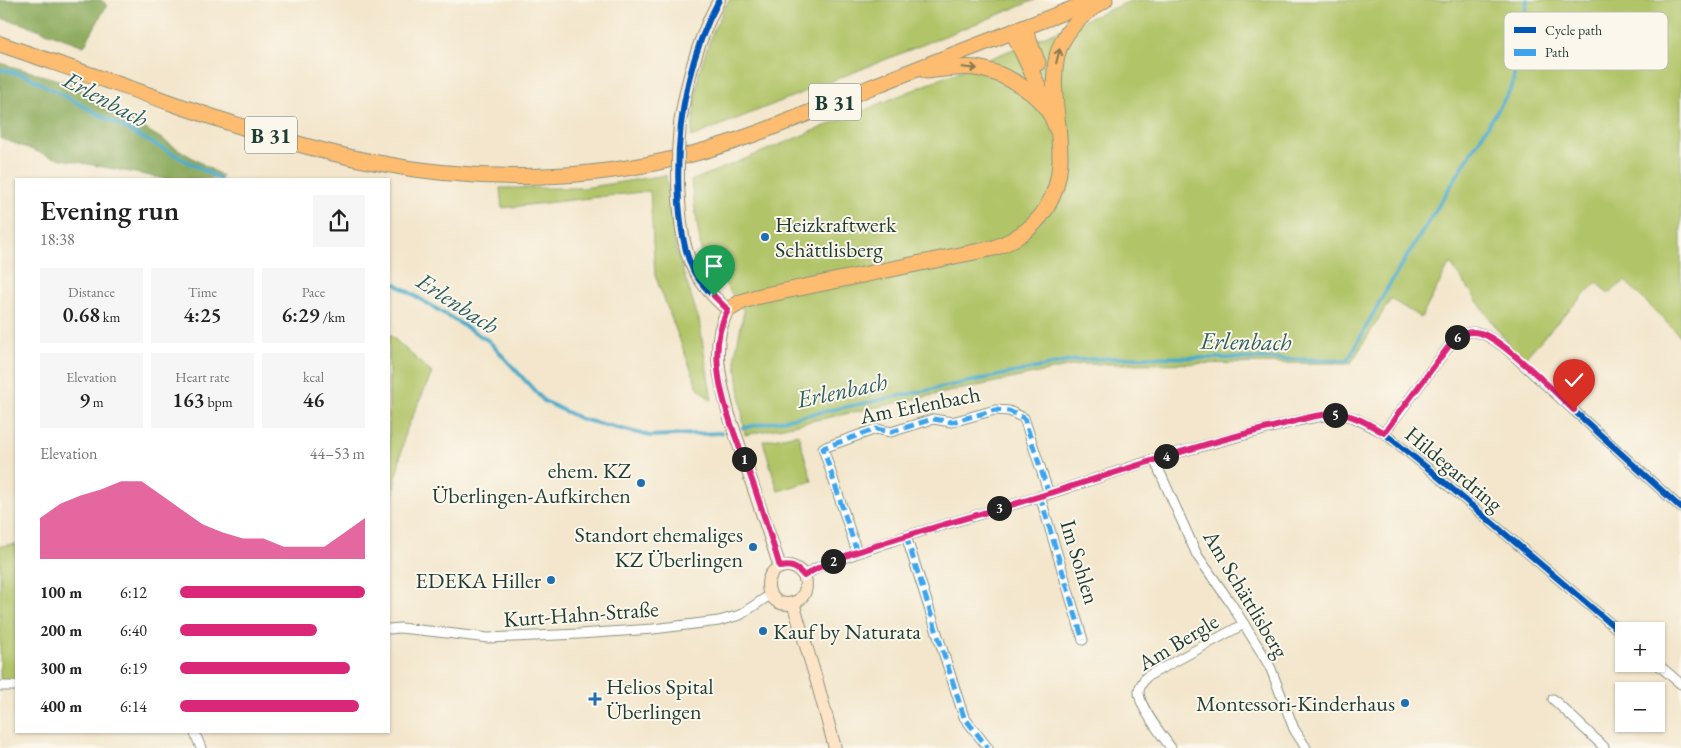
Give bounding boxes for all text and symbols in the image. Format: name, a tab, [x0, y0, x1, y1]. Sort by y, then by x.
legend	[1504, 12, 1668, 70]
text: Cycle path	[1545, 21, 1602, 39]
text: Path	[1545, 43, 1569, 61]
one-way arrow	[1054, 49, 1063, 65]
water label: Erlenbach	[57, 63, 154, 134]
one-way arrow	[962, 63, 978, 73]
road number: B 31	[809, 84, 861, 120]
road number: B 31	[245, 116, 297, 154]
text: Evening run	[40, 192, 179, 228]
button: share	[313, 195, 365, 247]
place label: Heizkraftwerk Schättlisberg	[775, 210, 897, 264]
text: 18:38	[40, 229, 75, 250]
marker: Heizkraftwerk Schättlisberg	[759, 231, 771, 243]
pin	[693, 245, 735, 296]
icon: arrive	[700, 252, 728, 280]
water label: Erlenbach	[410, 265, 505, 341]
text: Distance	[68, 283, 115, 301]
text: Time	[188, 283, 217, 301]
text: Pace	[302, 283, 325, 301]
text: 0.68	[63, 301, 100, 328]
text: 4:25	[183, 301, 222, 328]
text: 6:29	[282, 301, 320, 328]
text: km	[100, 308, 120, 326]
text: /km	[320, 308, 345, 326]
pin: 6	[1444, 324, 1470, 350]
water label: Erlenbach	[1199, 325, 1292, 357]
text: 6	[1454, 328, 1461, 346]
pin	[1553, 359, 1595, 410]
water label: Erlenbach	[793, 365, 890, 415]
icon: check	[1560, 366, 1588, 394]
text: Elevation	[66, 368, 117, 386]
text: Heart rate	[175, 368, 230, 386]
text: kcal	[303, 368, 324, 386]
street label: Am Erlenbach	[856, 379, 983, 431]
text: 9	[79, 386, 90, 413]
text: 163	[172, 386, 205, 413]
text: 46	[303, 386, 324, 413]
text: m	[90, 393, 104, 411]
text: bpm	[205, 393, 233, 411]
pin: 5	[1322, 402, 1348, 428]
text: 5	[1332, 406, 1339, 424]
street label: Hildegardring	[1399, 420, 1509, 519]
text: Elevation	[40, 443, 98, 464]
text: 44–53 m	[310, 443, 365, 464]
pin: 4	[1154, 444, 1178, 468]
pin: 1	[732, 446, 756, 472]
text: 4	[1163, 447, 1170, 465]
text: 1	[741, 450, 748, 468]
place label: ehem. KZ Überlingen-Aufkirchen	[432, 456, 631, 510]
marker: ehem. KZ Überlingen-Aufkirchen	[635, 477, 647, 489]
pin: 3	[986, 496, 1012, 520]
text: 3	[996, 499, 1003, 517]
street label: Im Sohlen	[1053, 516, 1107, 608]
place label: Standort ehemaliges KZ Überlingen	[574, 520, 743, 574]
street label: Am Schättlisberg	[1196, 524, 1296, 664]
marker: Standort ehemaliges KZ Überlingen	[747, 541, 759, 553]
pin: 2	[820, 548, 846, 574]
text: 2	[830, 552, 837, 570]
place label: EDEKA Hiller	[415, 566, 542, 595]
marker: EDEKA Hiller	[545, 574, 557, 586]
text: 100 m	[40, 582, 82, 603]
text: 6:12	[120, 582, 147, 603]
street label: Kurt-Hahn-Straße	[502, 594, 660, 634]
street label: Am Bergle	[1132, 606, 1224, 678]
place label: Kauf by Naturata	[773, 617, 921, 646]
text: 200 m	[40, 620, 82, 641]
text: 6:40	[120, 620, 147, 641]
map controls	[1615, 622, 1665, 732]
button: +	[1615, 622, 1665, 672]
marker: Kauf by Naturata	[757, 625, 769, 637]
text: 300 m	[40, 658, 82, 679]
text: 6:19	[120, 658, 147, 679]
place label: Helios Spital Überlingen	[606, 672, 713, 726]
button: −	[1615, 682, 1665, 732]
place label: Montessori-Kinderhaus	[1196, 689, 1395, 718]
marker: Helios Spital Überlingen	[588, 692, 602, 706]
text: 400 m	[40, 696, 82, 717]
text: 6:14	[120, 696, 147, 717]
marker: Montessori-Kinderhaus	[1399, 697, 1411, 709]

